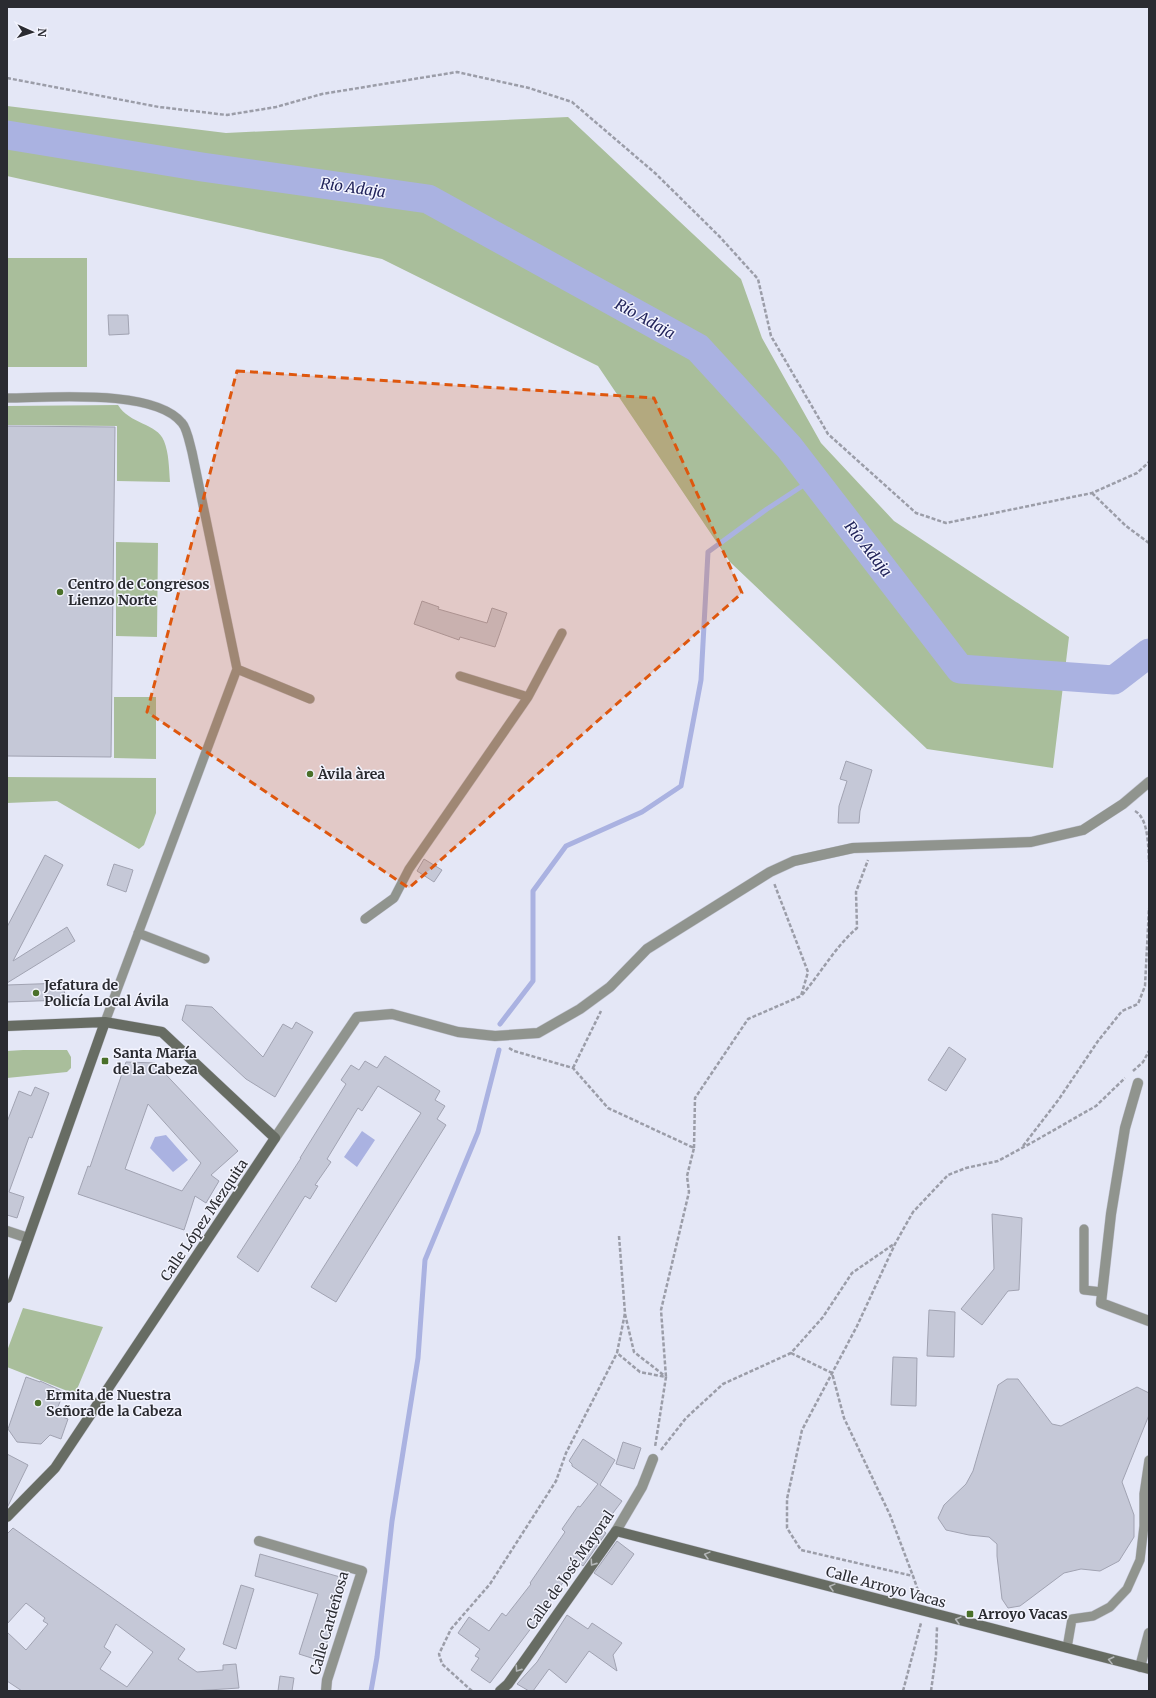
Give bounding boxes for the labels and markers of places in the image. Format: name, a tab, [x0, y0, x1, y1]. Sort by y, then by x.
place label: Centro de Congresos Lienzo Norte	[68, 575, 210, 609]
marker: Centro de Congresos Lienzo Norte	[55, 587, 65, 597]
place label: Àvila àrea	[317, 765, 385, 783]
marker: Àvila àrea	[305, 769, 315, 779]
place label: Jefatura de Policía Local Ávila	[43, 976, 169, 1010]
marker: Jefatura de Policía Local Ávila	[31, 988, 41, 998]
place label: Santa María de la Cabeza	[113, 1044, 198, 1078]
marker: Santa María de la Cabeza	[100, 1056, 110, 1066]
place label: Ermita de Nuestra Señora de la Cabeza	[46, 1386, 182, 1420]
marker: Ermita de Nuestra Señora de la Cabeza	[33, 1398, 43, 1408]
place label: Arroyo Vacas	[977, 1605, 1068, 1623]
marker: Arroyo Vacas	[965, 1609, 975, 1619]

